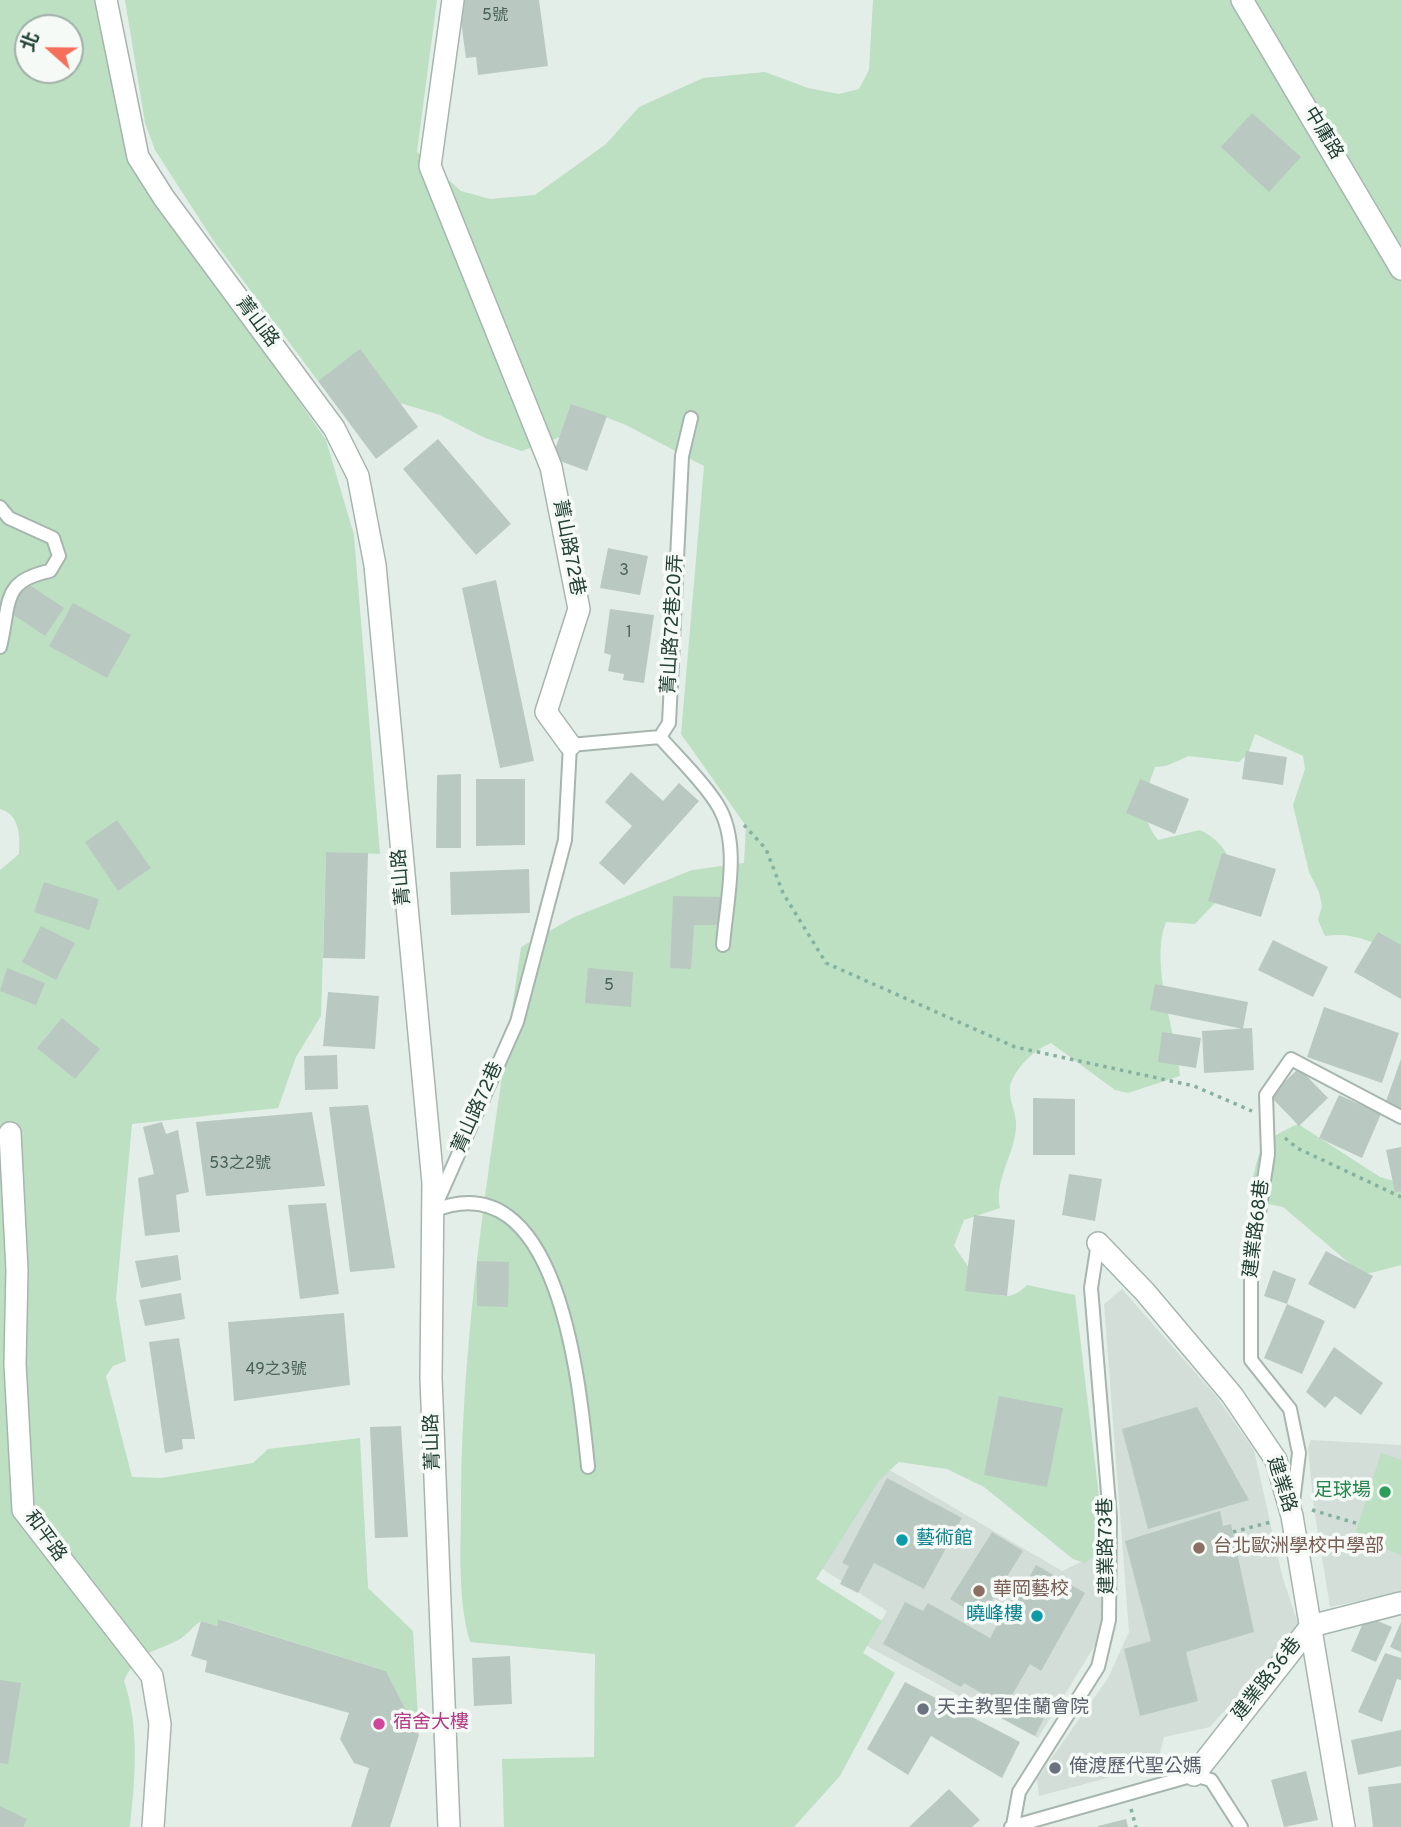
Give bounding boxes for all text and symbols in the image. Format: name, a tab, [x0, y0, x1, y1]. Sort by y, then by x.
house number: 5號	[482, 7, 508, 27]
north arrow	[14, 14, 84, 84]
text: 北	[17, 29, 46, 55]
street label: 中庸路	[1298, 104, 1346, 164]
street label: 菁山路	[230, 293, 282, 353]
street label: 菁山路72巷	[547, 498, 587, 598]
street label: 菁山路72巷20弄	[659, 553, 689, 695]
house number: 3	[619, 562, 629, 582]
house number: 1	[626, 624, 632, 644]
street label: 菁山路	[389, 848, 417, 906]
house number: 5	[604, 977, 614, 997]
street label: 菁山路72巷	[449, 1059, 509, 1157]
house number: 53之2號	[209, 1155, 271, 1175]
street label: 建業路68巷	[1241, 1179, 1275, 1279]
house number: 49之3號	[246, 1361, 306, 1381]
street label: 菁山路	[422, 1413, 446, 1471]
street label: 建業路	[1260, 1454, 1300, 1516]
place label: 足球場	[1314, 1481, 1371, 1503]
marker: 足球場	[1377, 1484, 1393, 1500]
street label: 建業路73巷	[1096, 1497, 1120, 1595]
street label: 和平路	[18, 1507, 70, 1567]
place label: 藝術館	[916, 1529, 973, 1551]
marker: 藝術館	[894, 1532, 910, 1548]
place label: 台北歐洲學校中學部	[1213, 1537, 1384, 1559]
marker: 台北歐洲學校中學部	[1191, 1540, 1207, 1556]
place label: 華岡藝校	[993, 1580, 1069, 1602]
marker: 華岡藝校	[971, 1583, 987, 1599]
place label: 曉峰樓	[966, 1605, 1023, 1627]
marker: 曉峰樓	[1029, 1608, 1045, 1624]
street label: 建業路36巷	[1229, 1634, 1307, 1726]
place label: 天主教聖佳蘭會院	[937, 1698, 1089, 1720]
marker: 天主教聖佳蘭會院	[915, 1701, 931, 1717]
place label: 宿舍大樓	[393, 1713, 469, 1735]
marker: 宿舍大樓	[371, 1716, 387, 1732]
place label: 俺渡歷代聖公媽	[1069, 1757, 1202, 1779]
marker: 俺渡歷代聖公媽	[1047, 1760, 1063, 1776]

